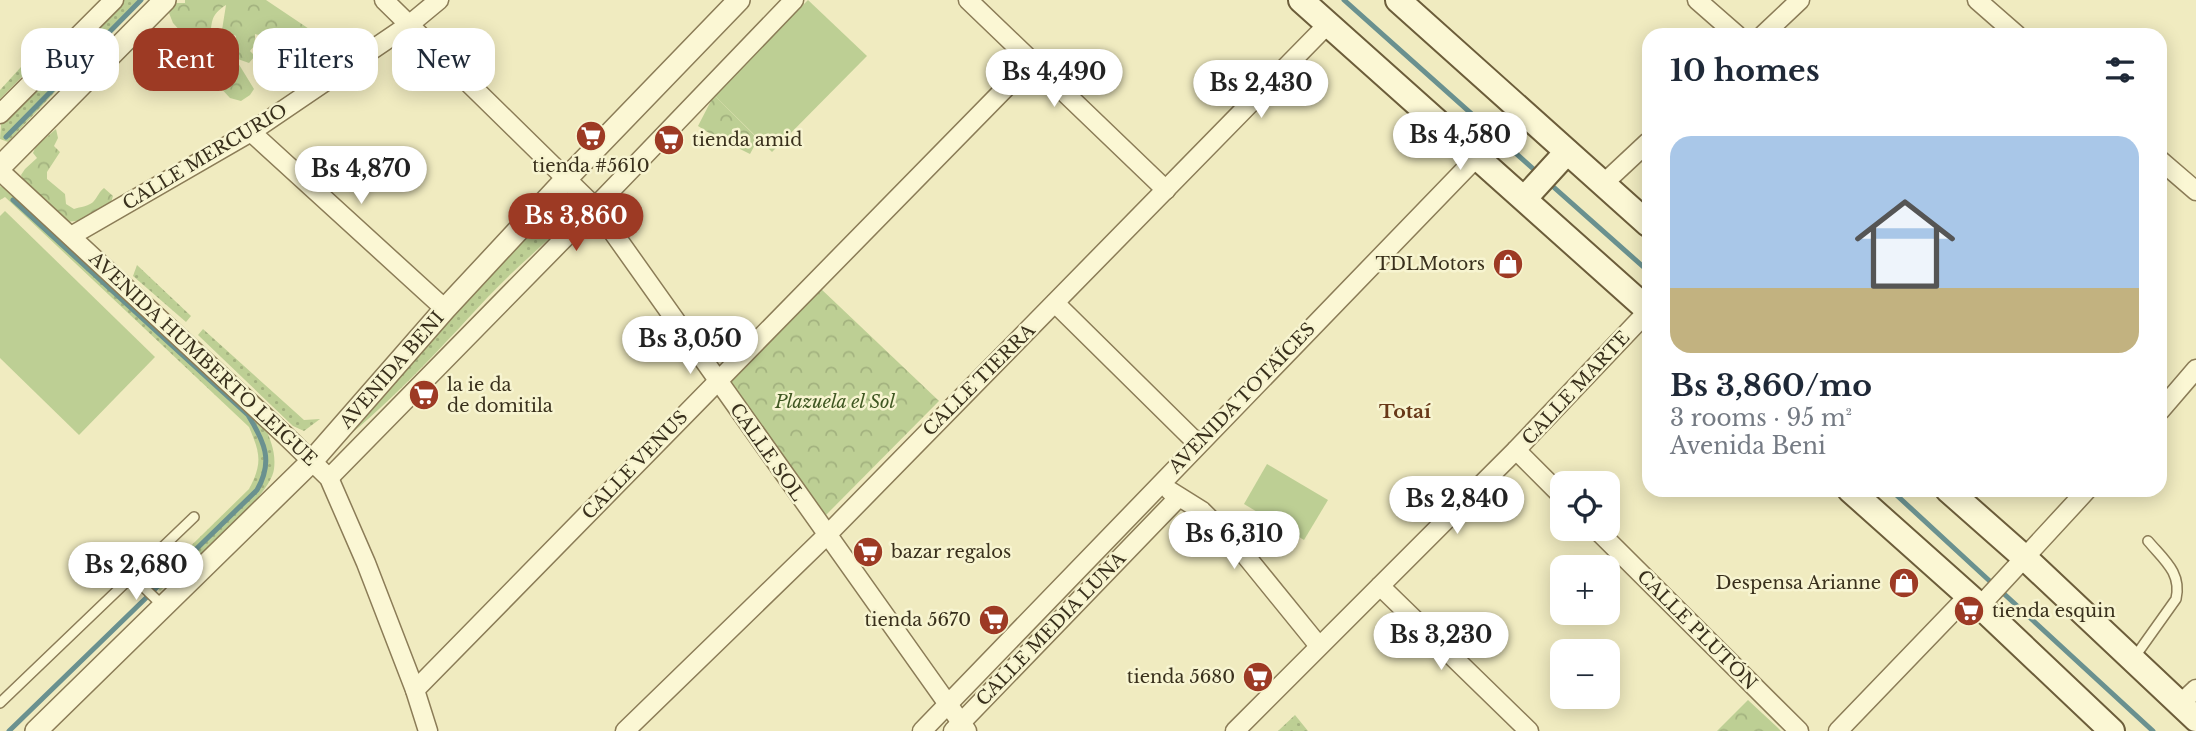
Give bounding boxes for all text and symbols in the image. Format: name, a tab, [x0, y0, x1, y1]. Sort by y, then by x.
chip: Buy	[21, 28, 119, 91]
chip: Rent	[133, 28, 239, 91]
chip: Filters	[253, 28, 378, 91]
chip: New	[392, 28, 495, 91]
pin: Bs 4,490	[982, 50, 1126, 109]
icon: filters	[2101, 51, 2139, 89]
text: 10 homes	[1670, 52, 1820, 89]
text: Bs 4,490	[1002, 58, 1106, 86]
pin: Bs 2,430	[1189, 60, 1333, 120]
text: Bs 2,430	[1209, 69, 1313, 97]
street label: CALLE MERCURIO	[119, 99, 291, 215]
pin: Bs 4,580	[1388, 113, 1532, 172]
supermarket icon: tienda #5610	[574, 119, 608, 153]
text: Bs 4,580	[1409, 121, 1511, 149]
supermarket icon: tienda amid	[652, 123, 686, 157]
place label: tienda amid	[692, 129, 802, 151]
pin: Bs 4,870	[289, 146, 433, 206]
text: Bs 4,870	[311, 155, 411, 183]
place label: tienda #5610	[532, 155, 650, 177]
icon: home	[1842, 181, 1968, 307]
pin: Bs 3,860	[504, 194, 648, 253]
text: Bs 3,860	[524, 202, 628, 230]
street label: AVENIDA HUMBERTO LEIGUE	[84, 247, 322, 471]
shop icon: TDLMotors	[1491, 247, 1525, 281]
place label: TDLMotors	[1376, 253, 1485, 275]
street label: AVENIDA BENI	[335, 307, 449, 434]
pin: Bs 3,050	[618, 316, 762, 376]
street label: AVENIDA TOTAÍCES	[1163, 317, 1320, 479]
street label: CALLE TIERRA	[918, 319, 1040, 441]
text: Bs 3,050	[638, 325, 742, 353]
street label: CALLE MARTE	[1518, 327, 1634, 449]
text: Bs 3,860/mo	[1670, 367, 1872, 404]
place label: la ie da de domitila	[447, 374, 553, 417]
supermarket icon: la ie da de domitila	[407, 378, 441, 412]
park label: Plazuela el Sol	[774, 391, 895, 413]
street label: CALLE SOL	[725, 399, 809, 505]
district label: Totaí	[1379, 400, 1431, 423]
text: 3 rooms · 95 m²	[1670, 404, 1852, 432]
street label: CALLE VENUS	[578, 406, 692, 524]
text: Avenida Beni	[1670, 432, 1826, 460]
map controls	[1550, 471, 1620, 709]
button: locate	[1550, 471, 1620, 541]
pin: Bs 2,840	[1385, 476, 1529, 536]
text: Bs 2,840	[1405, 485, 1509, 513]
pin: Bs 6,310	[1162, 512, 1306, 571]
text: Bs 6,310	[1185, 520, 1283, 548]
supermarket icon: bazar regalos	[851, 535, 885, 569]
place label: bazar regalos	[890, 541, 1011, 563]
pin: Bs 2,680	[64, 542, 208, 602]
street label: CALLE MEDIA LUNA	[972, 547, 1131, 710]
text: Bs 2,680	[84, 551, 188, 579]
button: +	[1550, 555, 1620, 625]
street label: CALLE PLUTÓN	[1632, 565, 1762, 695]
shop icon: Despensa Arianne	[1887, 566, 1921, 600]
place label: Despensa Arianne	[1716, 572, 1881, 594]
supermarket icon: tienda esquin	[1952, 594, 1986, 628]
place label: tienda esquin	[1992, 600, 2116, 622]
supermarket icon: tienda 5670	[977, 603, 1011, 637]
place label: tienda 5670	[865, 609, 971, 631]
pin: Bs 3,230	[1369, 612, 1513, 672]
text: Bs 3,230	[1390, 621, 1492, 649]
button: −	[1550, 639, 1620, 709]
supermarket icon: tienda 5680	[1241, 660, 1275, 694]
place label: tienda 5680	[1127, 666, 1235, 688]

